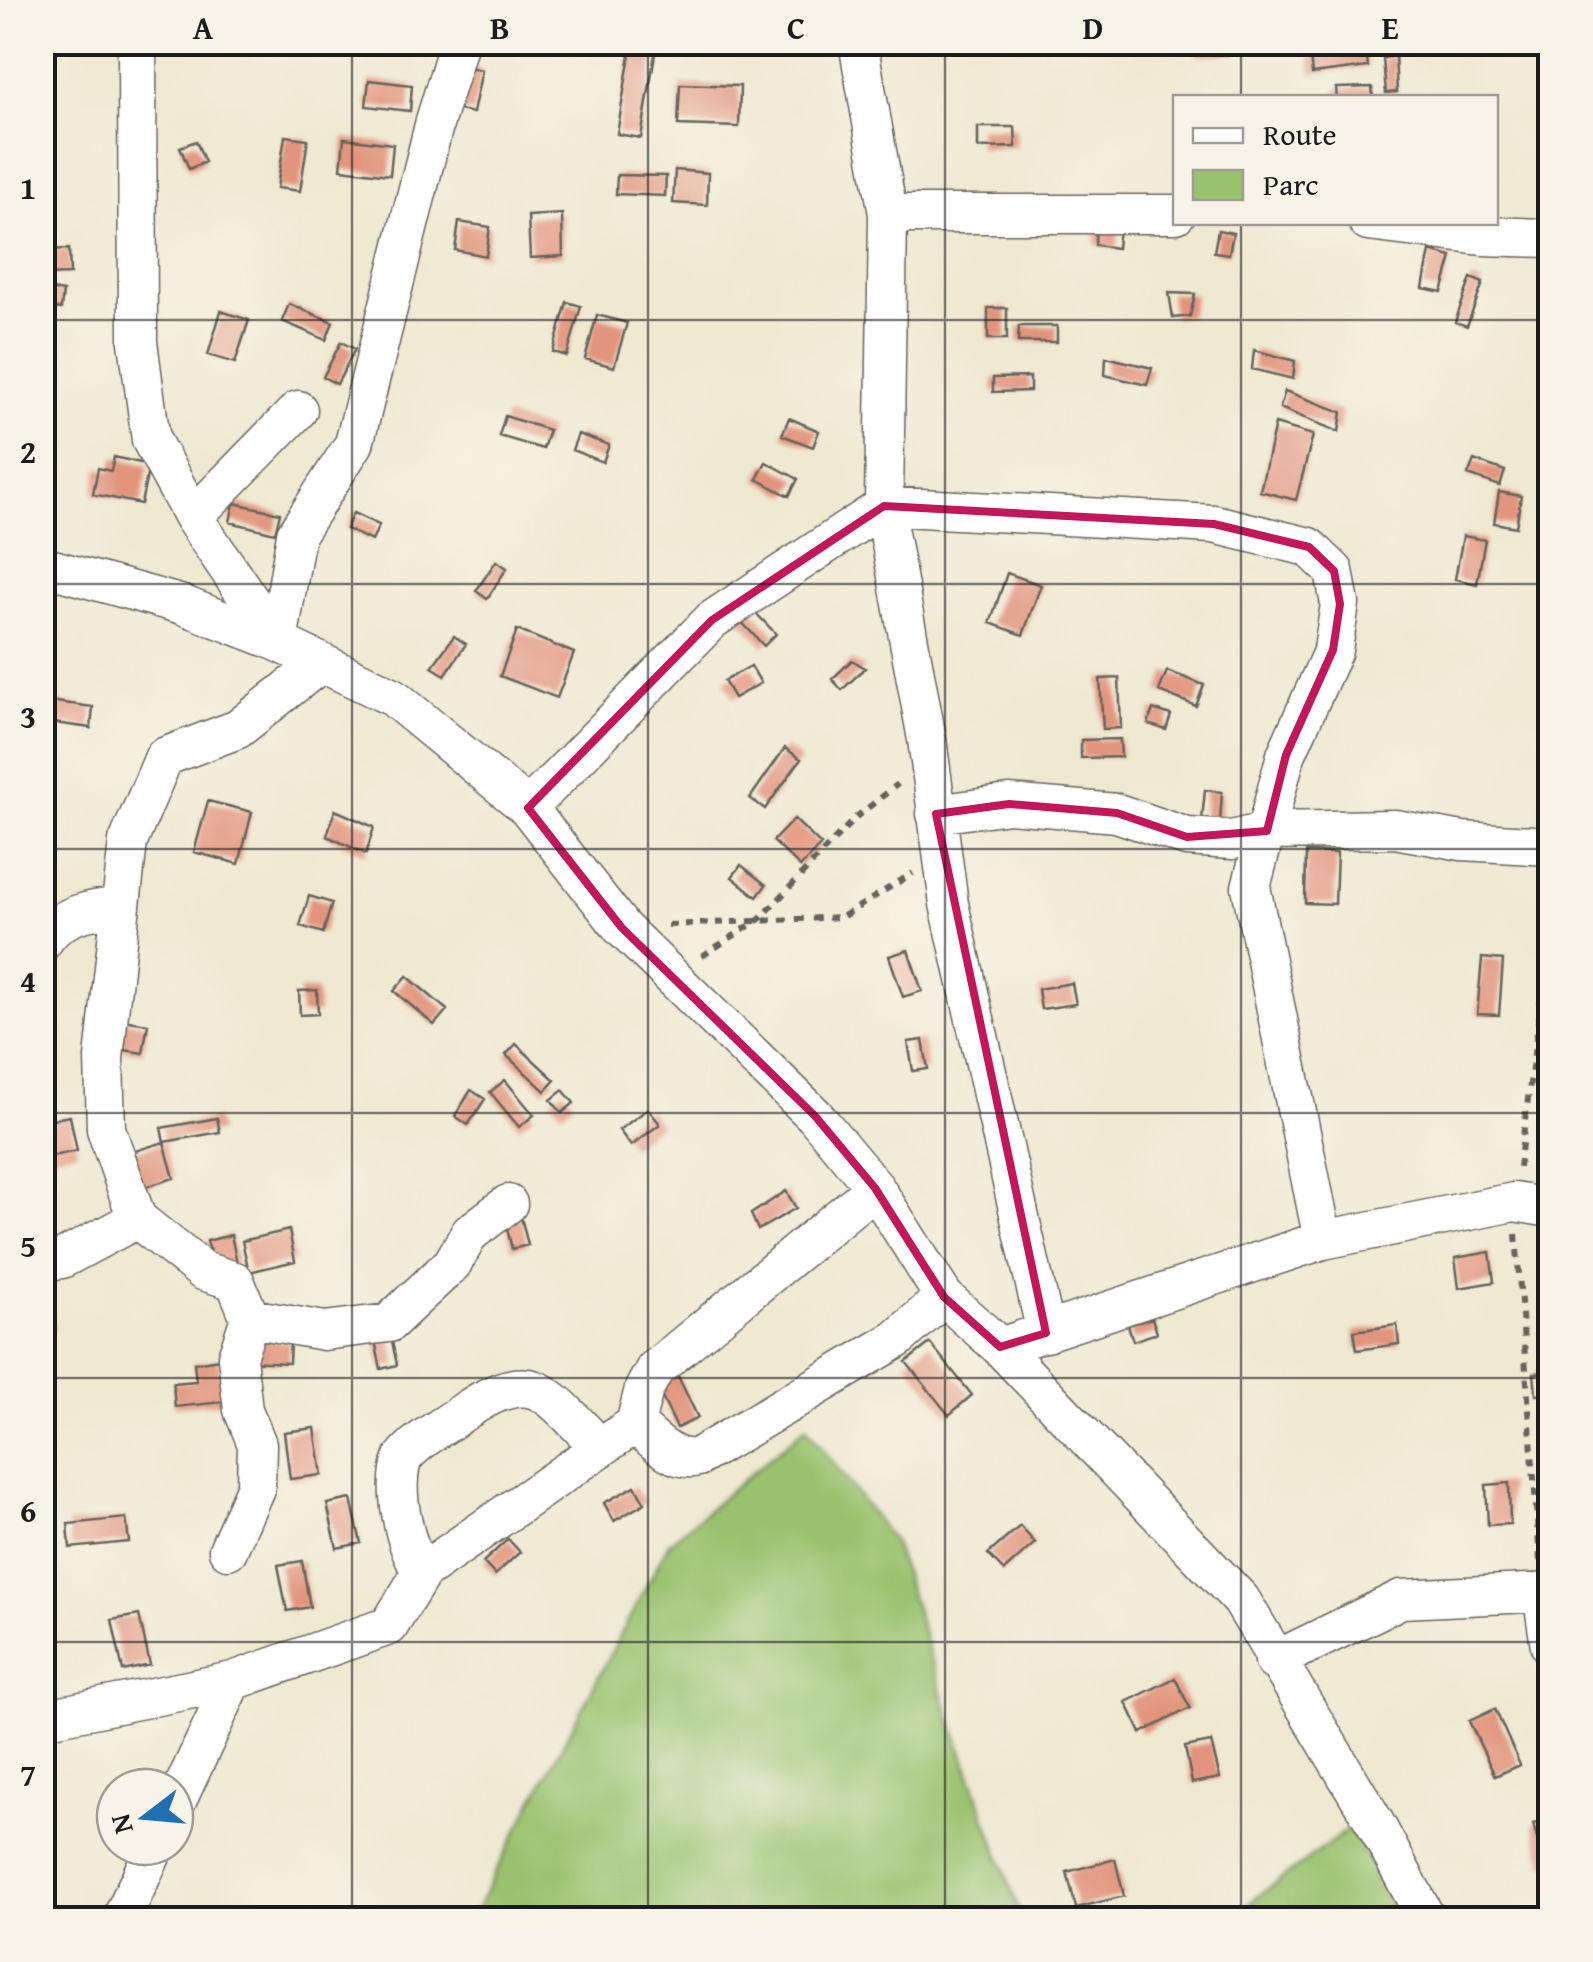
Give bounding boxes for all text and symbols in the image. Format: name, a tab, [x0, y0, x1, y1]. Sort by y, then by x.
text: A	[193, 4, 214, 51]
text: B	[490, 4, 510, 51]
text: C	[787, 4, 805, 51]
text: D	[1083, 4, 1103, 51]
text: E	[1381, 4, 1399, 51]
legend	[1173, 95, 1498, 225]
text: Route	[1263, 112, 1336, 156]
text: Parc	[1263, 162, 1319, 206]
text: 1	[20, 164, 36, 211]
text: 2	[20, 428, 36, 475]
text: 3	[20, 693, 36, 740]
text: 4	[20, 957, 36, 1004]
text: 5	[20, 1222, 36, 1269]
text: 6	[20, 1487, 36, 1534]
text: 7	[20, 1751, 36, 1798]
north arrow	[95, 1767, 195, 1867]
text: N	[98, 1809, 143, 1839]

